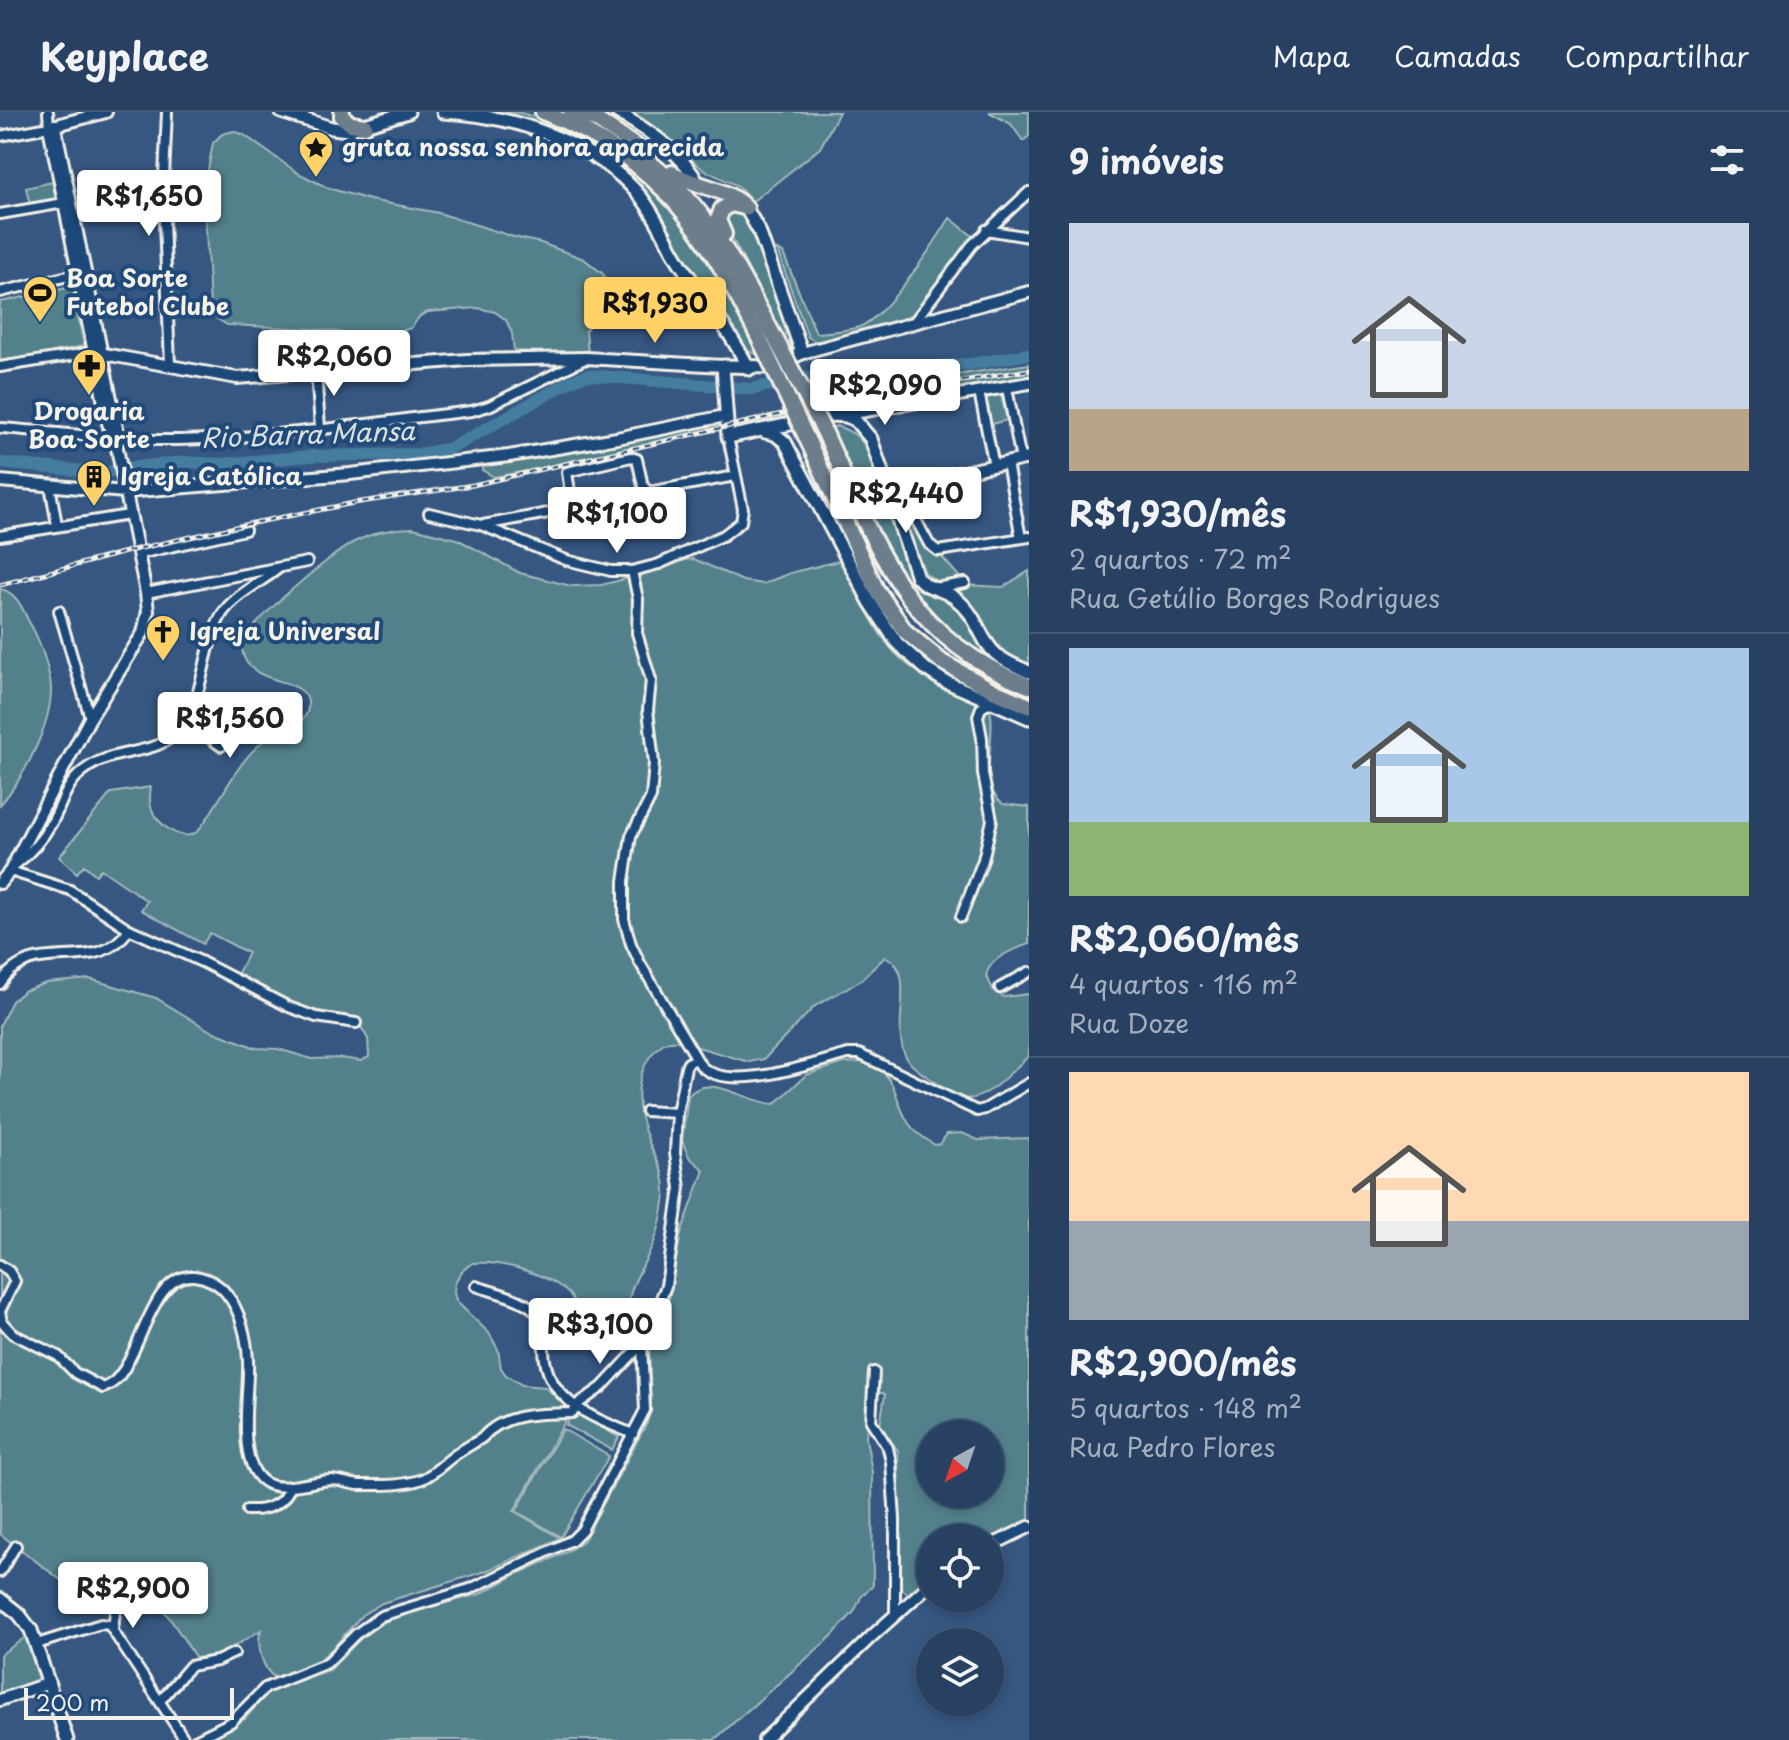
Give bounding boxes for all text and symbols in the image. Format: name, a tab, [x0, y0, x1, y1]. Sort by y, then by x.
text: Keyplace	[40, 27, 209, 84]
text: Mapa	[1273, 34, 1350, 77]
text: Camadas	[1394, 34, 1521, 77]
text: Compartilhar	[1565, 34, 1749, 77]
place label: gruta nossa senhora aparecida	[342, 128, 725, 164]
place icon: gruta nossa senhora aparecida	[297, 129, 335, 179]
text: 9 imóveis	[1069, 134, 1224, 186]
icon: filters	[1705, 138, 1749, 182]
pin: R$1,650	[75, 170, 223, 238]
text: R$1,650	[95, 176, 203, 215]
place label: Boa Sorte Futebol Clube	[66, 259, 229, 323]
sports icon: Boa Sorte Futebol Clube	[21, 274, 59, 324]
icon: home	[1337, 275, 1481, 419]
pin: R$1,930	[581, 277, 729, 345]
text: R$1,930	[602, 283, 708, 322]
pin: R$2,060	[260, 330, 408, 398]
text: R$2,060	[276, 336, 392, 375]
pharmacy icon: Drogaria Boa Sorte	[70, 347, 108, 397]
pin: R$2,090	[811, 359, 959, 427]
text: R$2,090	[828, 365, 942, 404]
place label: Drogaria Boa Sorte	[28, 392, 150, 456]
water label: Rio Barra Mansa	[200, 410, 416, 457]
place label: Igreja Católica	[120, 457, 302, 493]
building icon: Igreja Católica	[75, 458, 113, 508]
pin: R$2,440	[832, 467, 980, 535]
text: R$2,440	[848, 473, 964, 512]
pin: R$1,100	[543, 487, 691, 555]
text: R$1,930/mês	[1069, 487, 1286, 539]
text: R$1,100	[566, 493, 668, 532]
text: 2 quartos · 72 m²	[1069, 539, 1292, 578]
text: Rua Getúlio Borges Rodrigues	[1069, 578, 1440, 617]
place label: Igreja Universal	[189, 612, 380, 648]
church icon: Igreja Universal	[144, 613, 182, 663]
pin: R$1,560	[156, 692, 304, 760]
text: R$1,560	[176, 698, 284, 737]
icon: home	[1337, 700, 1481, 844]
text: R$2,060/mês	[1069, 912, 1299, 964]
text: 4 quartos · 116 m²	[1069, 964, 1298, 1003]
text: Rua Doze	[1069, 1003, 1189, 1042]
icon: home	[1337, 1124, 1481, 1268]
pin: R$3,100	[526, 1298, 674, 1366]
text: R$3,100	[547, 1304, 653, 1343]
text: R$2,900/mês	[1069, 1336, 1297, 1388]
text: 5 quartos · 148 m²	[1069, 1388, 1302, 1427]
north arrow	[916, 1420, 1004, 1508]
map controls	[916, 1420, 1004, 1716]
text: Rua Pedro Flores	[1069, 1427, 1275, 1466]
button: locate	[916, 1524, 1004, 1612]
pin: R$2,900	[59, 1562, 207, 1630]
text: R$2,900	[76, 1568, 190, 1607]
button: layers	[916, 1628, 1004, 1716]
scale bar	[24, 1684, 234, 1720]
text: 200 m	[36, 1685, 109, 1718]

